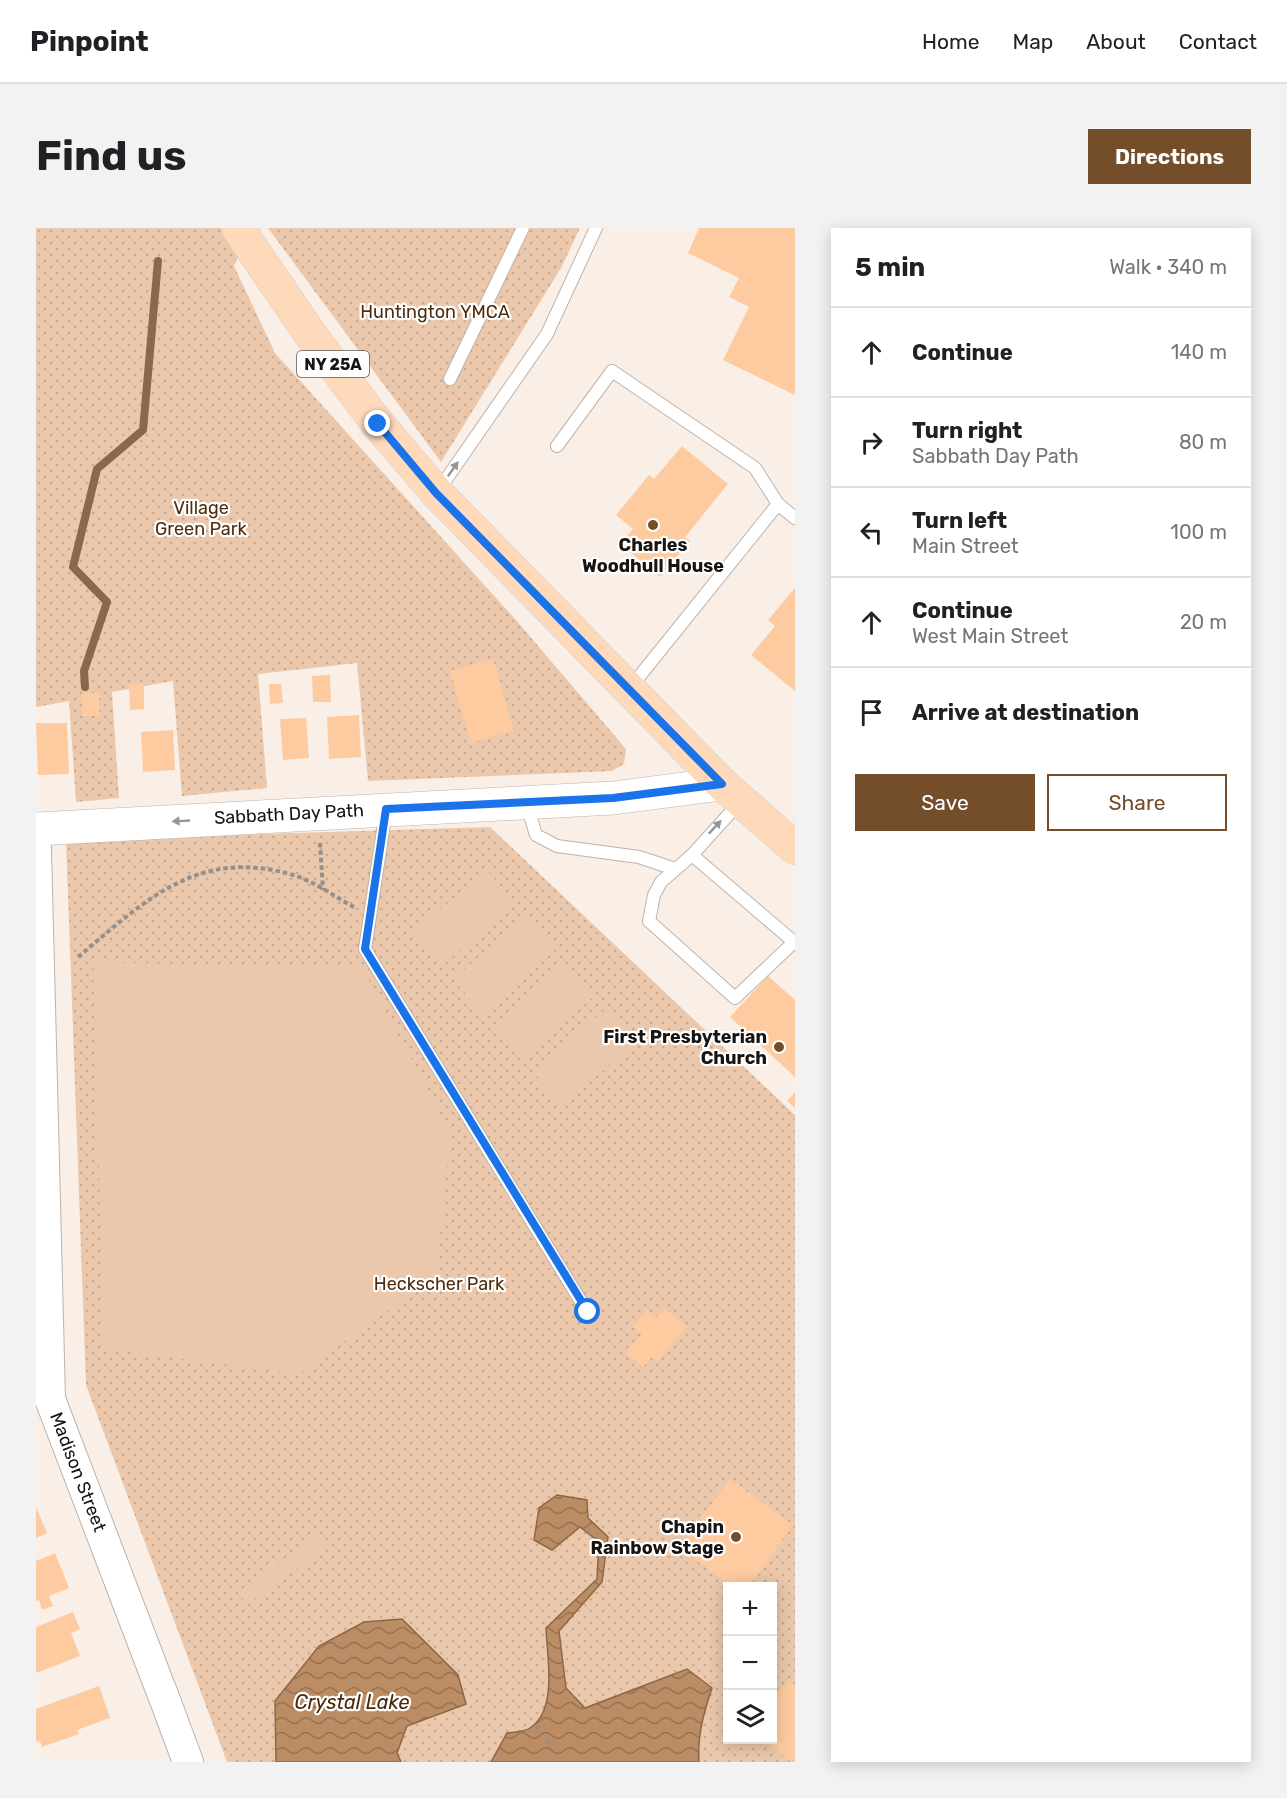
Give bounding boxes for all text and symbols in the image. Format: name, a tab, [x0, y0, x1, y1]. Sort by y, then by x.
text: Pinpoint	[30, 25, 149, 58]
text: Home	[922, 29, 979, 54]
text: Map	[1012, 29, 1053, 54]
text: About	[1086, 29, 1146, 54]
text: Contact	[1179, 29, 1257, 54]
button: Directions	[1088, 129, 1251, 184]
text: Find us	[36, 131, 187, 181]
text: 5 min	[855, 252, 925, 283]
text: Walk · 340 m	[1109, 255, 1227, 279]
park label: Huntington YMCA	[360, 301, 510, 323]
icon: ahead	[855, 336, 888, 369]
text: Continue	[912, 339, 1013, 366]
text: 140 m	[1171, 340, 1227, 364]
road number: NY 25A	[297, 351, 369, 377]
route end	[364, 410, 390, 436]
text: Turn right	[912, 417, 1022, 444]
icon: right	[855, 426, 888, 459]
text: 80 m	[1179, 430, 1227, 454]
text: Sabbath Day Path	[912, 444, 1079, 468]
one-way arrow	[447, 462, 459, 478]
park label: Village Green Park	[155, 497, 248, 540]
text: Turn left	[912, 507, 1007, 534]
icon: left	[855, 516, 888, 549]
marker: Charles Woodhull House	[646, 518, 660, 532]
text: 100 m	[1170, 520, 1227, 544]
place label: Charles Woodhull House	[582, 534, 724, 577]
text: Main Street	[912, 534, 1019, 558]
text: Continue	[912, 597, 1013, 624]
icon: ahead	[855, 606, 888, 639]
text: 20 m	[1180, 610, 1227, 634]
text: West Main Street	[912, 624, 1068, 648]
icon: arrive	[855, 696, 888, 729]
text: Arrive at destination	[912, 699, 1139, 726]
button: Save	[855, 774, 1035, 831]
button: Share	[1047, 774, 1227, 831]
street label: Sabbath Day Path	[214, 799, 364, 829]
one-way arrow	[171, 816, 190, 825]
one-way arrow	[708, 819, 722, 834]
place label: First Presbyterian Church	[603, 1026, 767, 1069]
marker: First Presbyterian Church	[772, 1040, 786, 1054]
park label: Heckscher Park	[374, 1273, 505, 1295]
route start	[574, 1298, 600, 1324]
street label: Madison Street	[45, 1409, 111, 1535]
place label: Chapin Rainbow Stage	[591, 1516, 724, 1559]
marker: Chapin Rainbow Stage	[729, 1530, 743, 1544]
map controls	[723, 1582, 777, 1744]
button: +	[723, 1582, 777, 1636]
button: −	[723, 1636, 777, 1690]
water label: Crystal Lake	[295, 1690, 410, 1714]
button: layers	[723, 1690, 777, 1744]

